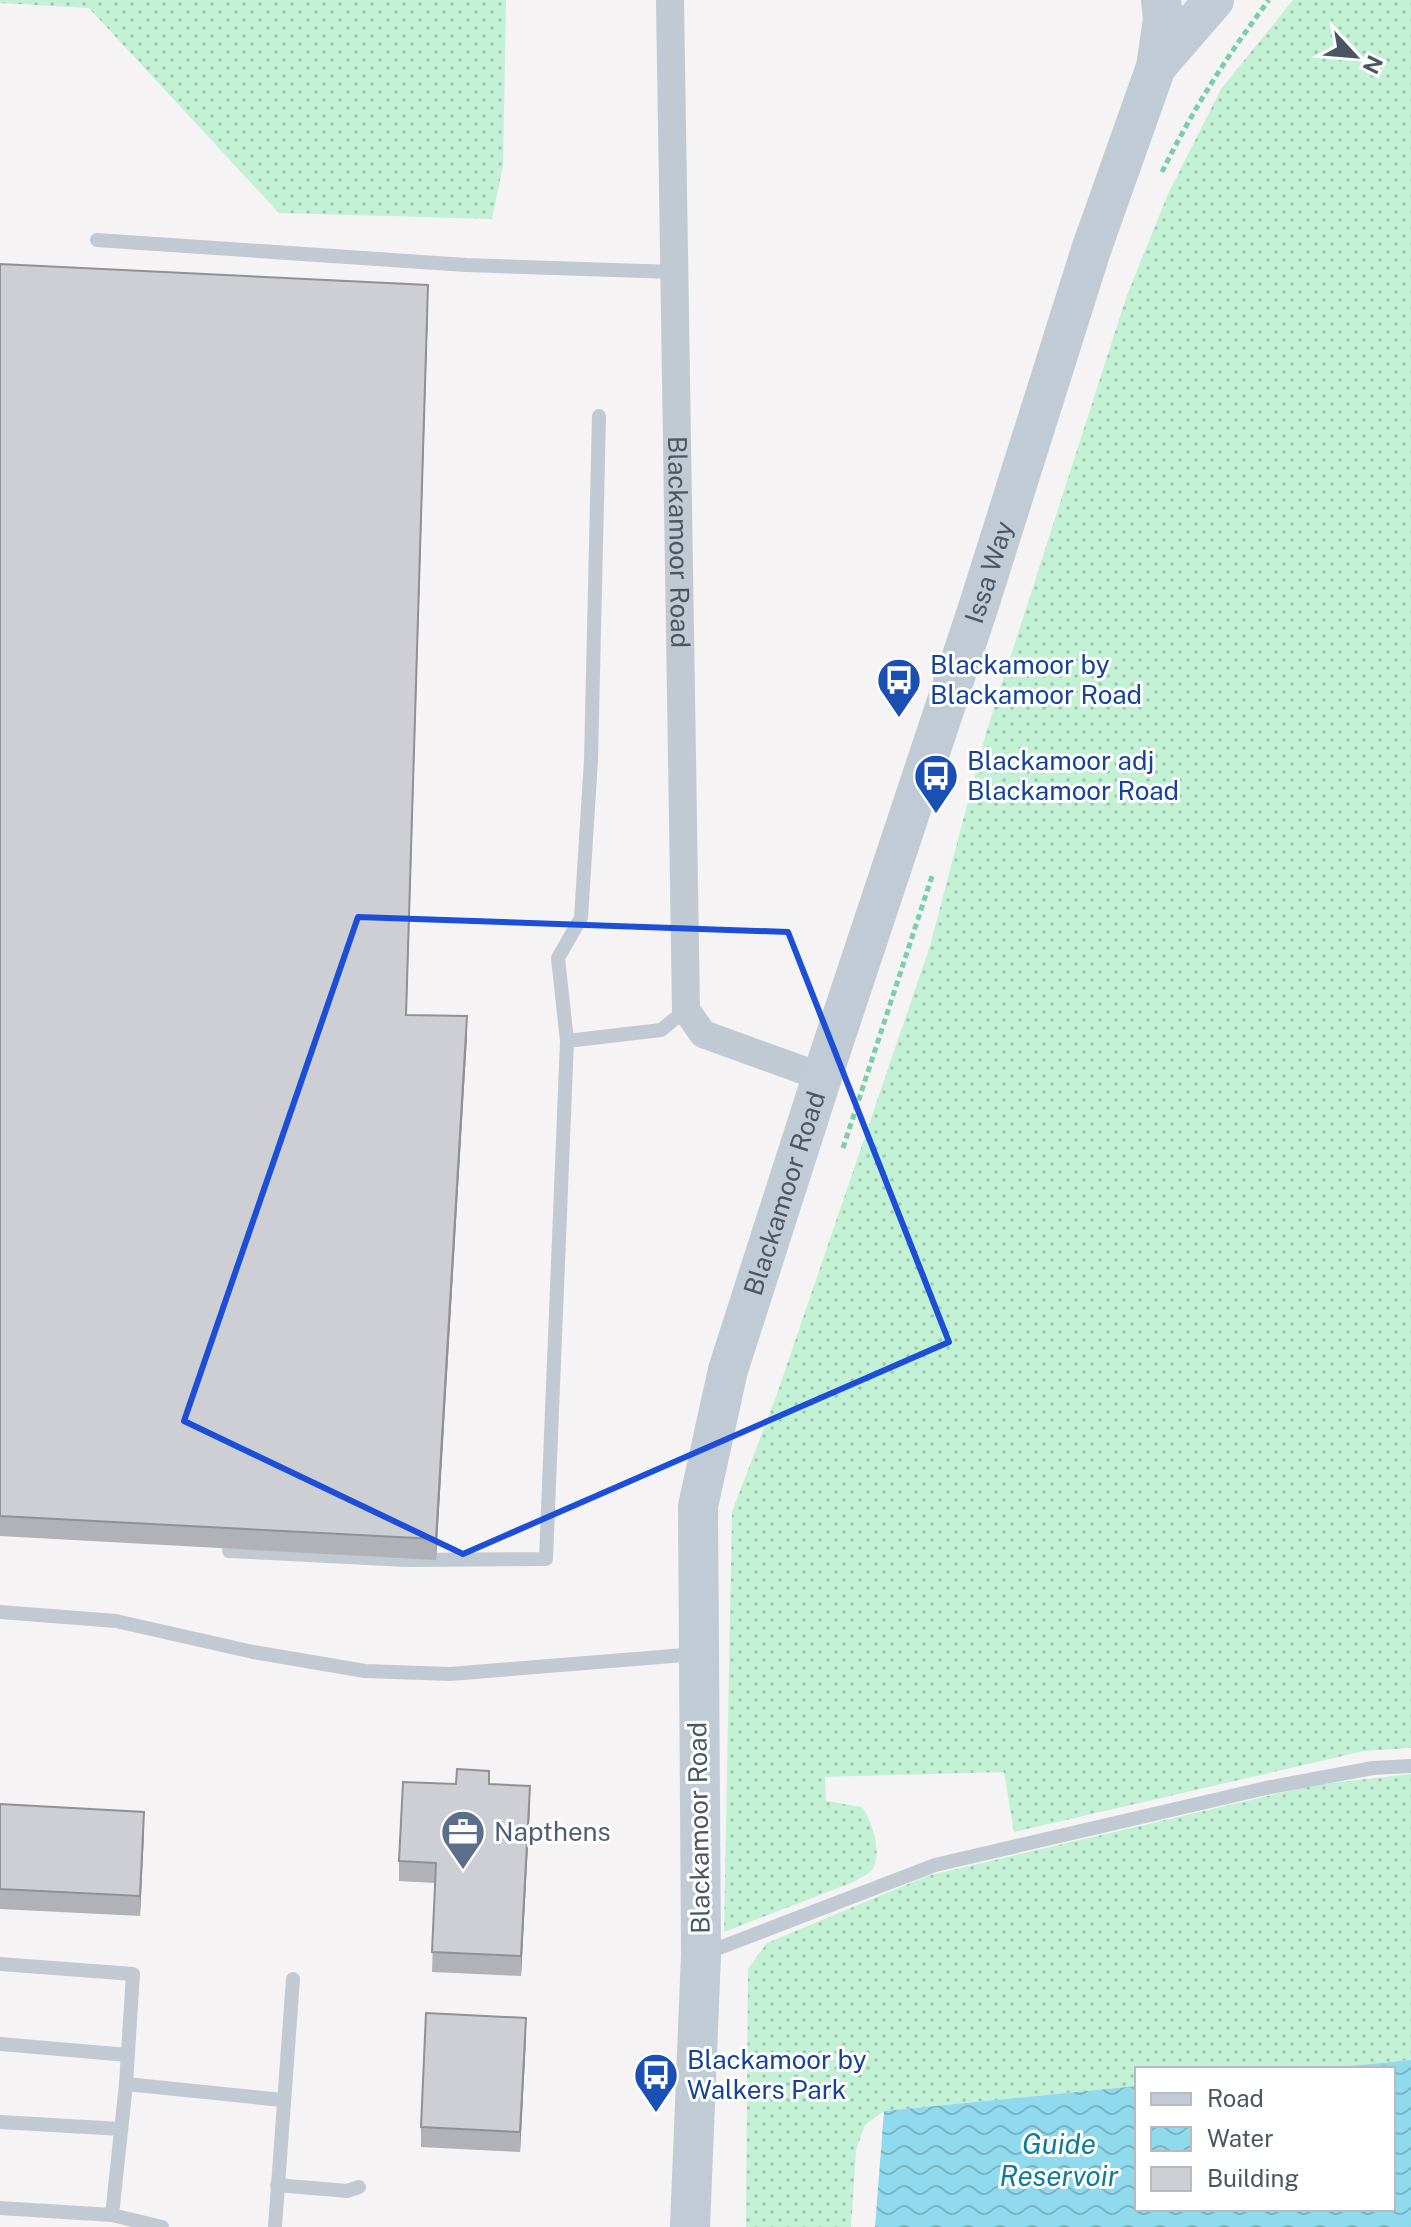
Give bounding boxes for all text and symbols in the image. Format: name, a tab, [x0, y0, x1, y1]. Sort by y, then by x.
north arrow	[1315, 16, 1395, 96]
text: N	[1358, 51, 1388, 78]
street label: Blackamoor Road	[662, 436, 696, 648]
street label: Issa Way	[958, 517, 1019, 627]
place label: Blackamoor by Blackamoor Road	[930, 649, 1142, 710]
bus stop icon: Blackamoor by Blackamoor Road	[875, 656, 923, 719]
place label: Blackamoor adj Blackamoor Road	[967, 745, 1179, 806]
bus stop icon: Blackamoor adj Blackamoor Road	[912, 752, 960, 815]
street label: Blackamoor Road	[737, 1087, 831, 1299]
street label: Blackamoor Road	[681, 1722, 716, 1934]
office icon: Napthens	[439, 1808, 487, 1871]
place label: Napthens	[494, 1816, 611, 1847]
place label: Blackamoor by Walkers Park	[687, 2044, 867, 2105]
bus stop icon: Blackamoor by Walkers Park	[632, 2051, 680, 2114]
legend	[1135, 2067, 1395, 2211]
text: Road	[1207, 2084, 1264, 2112]
text: Water	[1207, 2124, 1274, 2152]
water label: Guide Reservoir	[1000, 2127, 1119, 2192]
text: Building	[1207, 2164, 1299, 2192]

